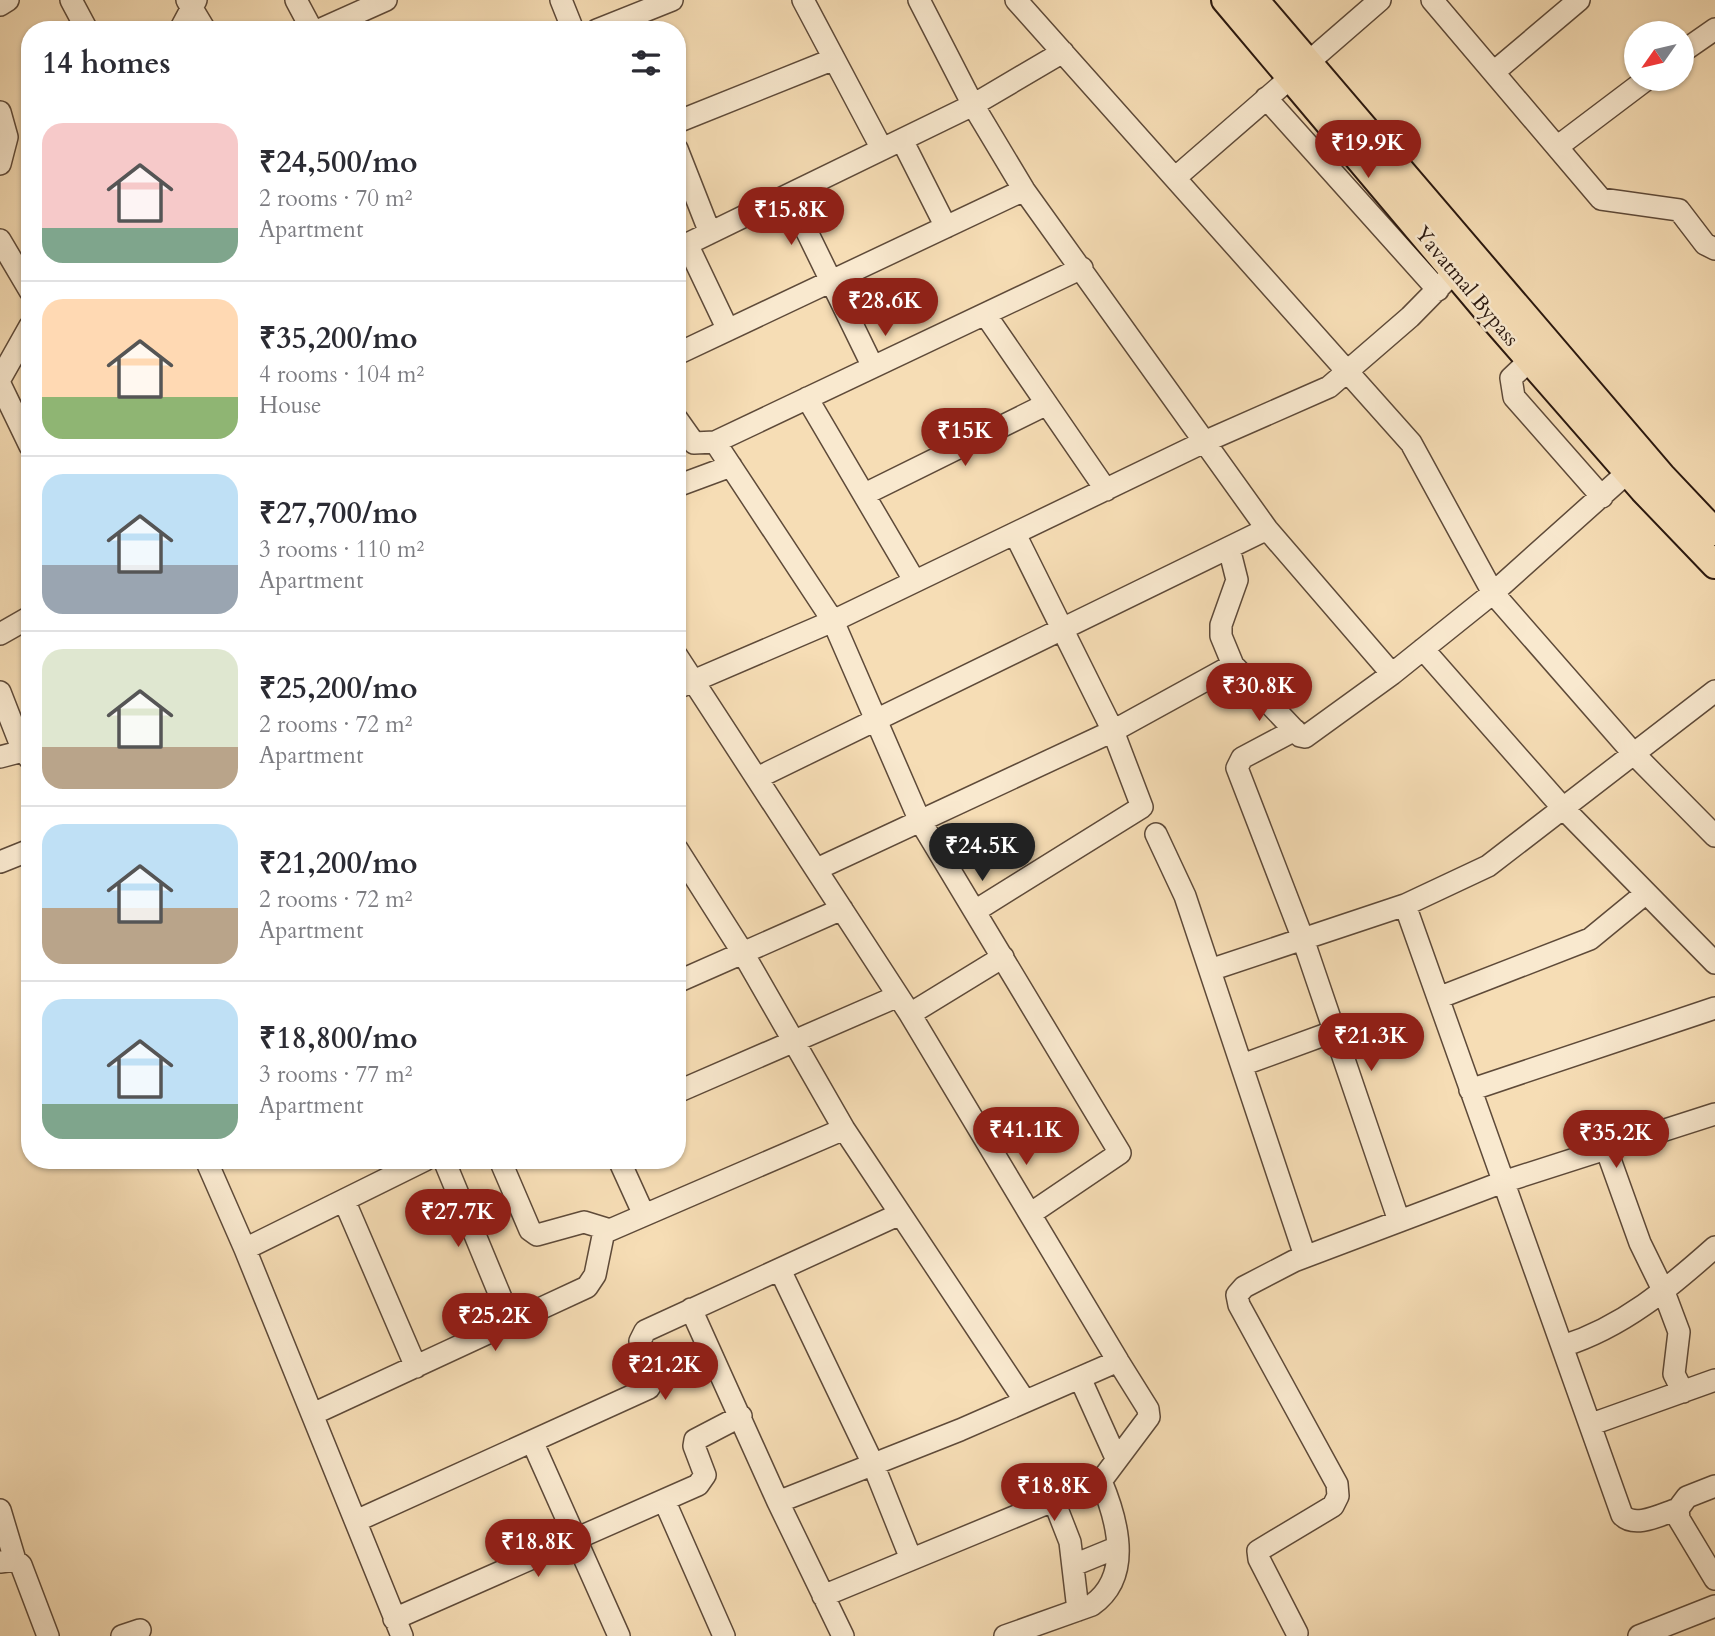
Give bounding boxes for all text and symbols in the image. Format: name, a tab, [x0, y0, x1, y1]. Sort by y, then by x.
north arrow	[1624, 21, 1694, 91]
map controls	[1624, 21, 1694, 91]
text: 14 homes	[42, 43, 171, 84]
icon: filters	[627, 44, 665, 82]
pin: ₹19.9K	[1311, 120, 1425, 180]
text: ₹19.9K	[1331, 127, 1405, 158]
text: ₹24,500/mo	[259, 142, 418, 183]
icon: home	[98, 151, 182, 235]
text: 2 rooms · 70 m²	[259, 183, 412, 214]
pin: ₹15.8K	[734, 188, 848, 247]
text: ₹15.8K	[754, 194, 828, 225]
text: Apartment	[259, 214, 363, 245]
street label: Yavatmal Bypass	[1408, 220, 1525, 353]
pin: ₹28.6K	[828, 278, 942, 338]
text: ₹28.6K	[848, 285, 922, 316]
text: ₹35,200/mo	[259, 318, 418, 359]
icon: home	[98, 327, 182, 411]
text: 4 rooms · 104 m²	[259, 359, 424, 390]
text: House	[259, 390, 321, 421]
pin: ₹15K	[924, 408, 1006, 468]
text: ₹15K	[937, 415, 993, 446]
text: ₹27,700/mo	[259, 493, 418, 534]
icon: home	[98, 502, 182, 586]
text: 3 rooms · 110 m²	[259, 534, 424, 565]
text: Apartment	[259, 565, 363, 596]
pin: ₹30.8K	[1202, 664, 1316, 723]
text: ₹25,200/mo	[259, 668, 418, 709]
text: ₹30.8K	[1222, 670, 1296, 701]
icon: home	[98, 677, 182, 761]
text: 2 rooms · 72 m²	[259, 709, 412, 740]
text: Apartment	[259, 740, 363, 771]
pin: ₹24.5K	[925, 824, 1039, 883]
text: ₹24.5K	[945, 830, 1019, 861]
text: ₹21,200/mo	[259, 843, 418, 884]
icon: home	[98, 852, 182, 936]
text: 2 rooms · 72 m²	[259, 884, 412, 915]
text: Apartment	[259, 915, 363, 946]
pin: ₹21.3K	[1314, 1014, 1428, 1073]
text: ₹18,800/mo	[259, 1018, 418, 1059]
text: ₹21.3K	[1334, 1020, 1408, 1051]
icon: home	[98, 1027, 182, 1111]
text: 3 rooms · 77 m²	[259, 1059, 412, 1090]
text: Apartment	[259, 1090, 363, 1121]
pin: ₹41.1K	[969, 1108, 1083, 1167]
pin: ₹35.2K	[1559, 1110, 1673, 1170]
text: ₹41.1K	[989, 1114, 1063, 1145]
text: ₹35.2K	[1579, 1117, 1653, 1148]
pin: ₹27.7K	[401, 1190, 515, 1249]
text: ₹27.7K	[421, 1196, 495, 1227]
pin: ₹25.2K	[438, 1294, 552, 1353]
text: ₹25.2K	[458, 1300, 532, 1331]
pin: ₹21.2K	[608, 1342, 722, 1402]
text: ₹21.2K	[628, 1349, 702, 1380]
pin: ₹18.8K	[997, 1464, 1111, 1523]
text: ₹18.8K	[1017, 1470, 1091, 1501]
pin: ₹18.8K	[481, 1520, 595, 1579]
text: ₹18.8K	[501, 1526, 575, 1557]

